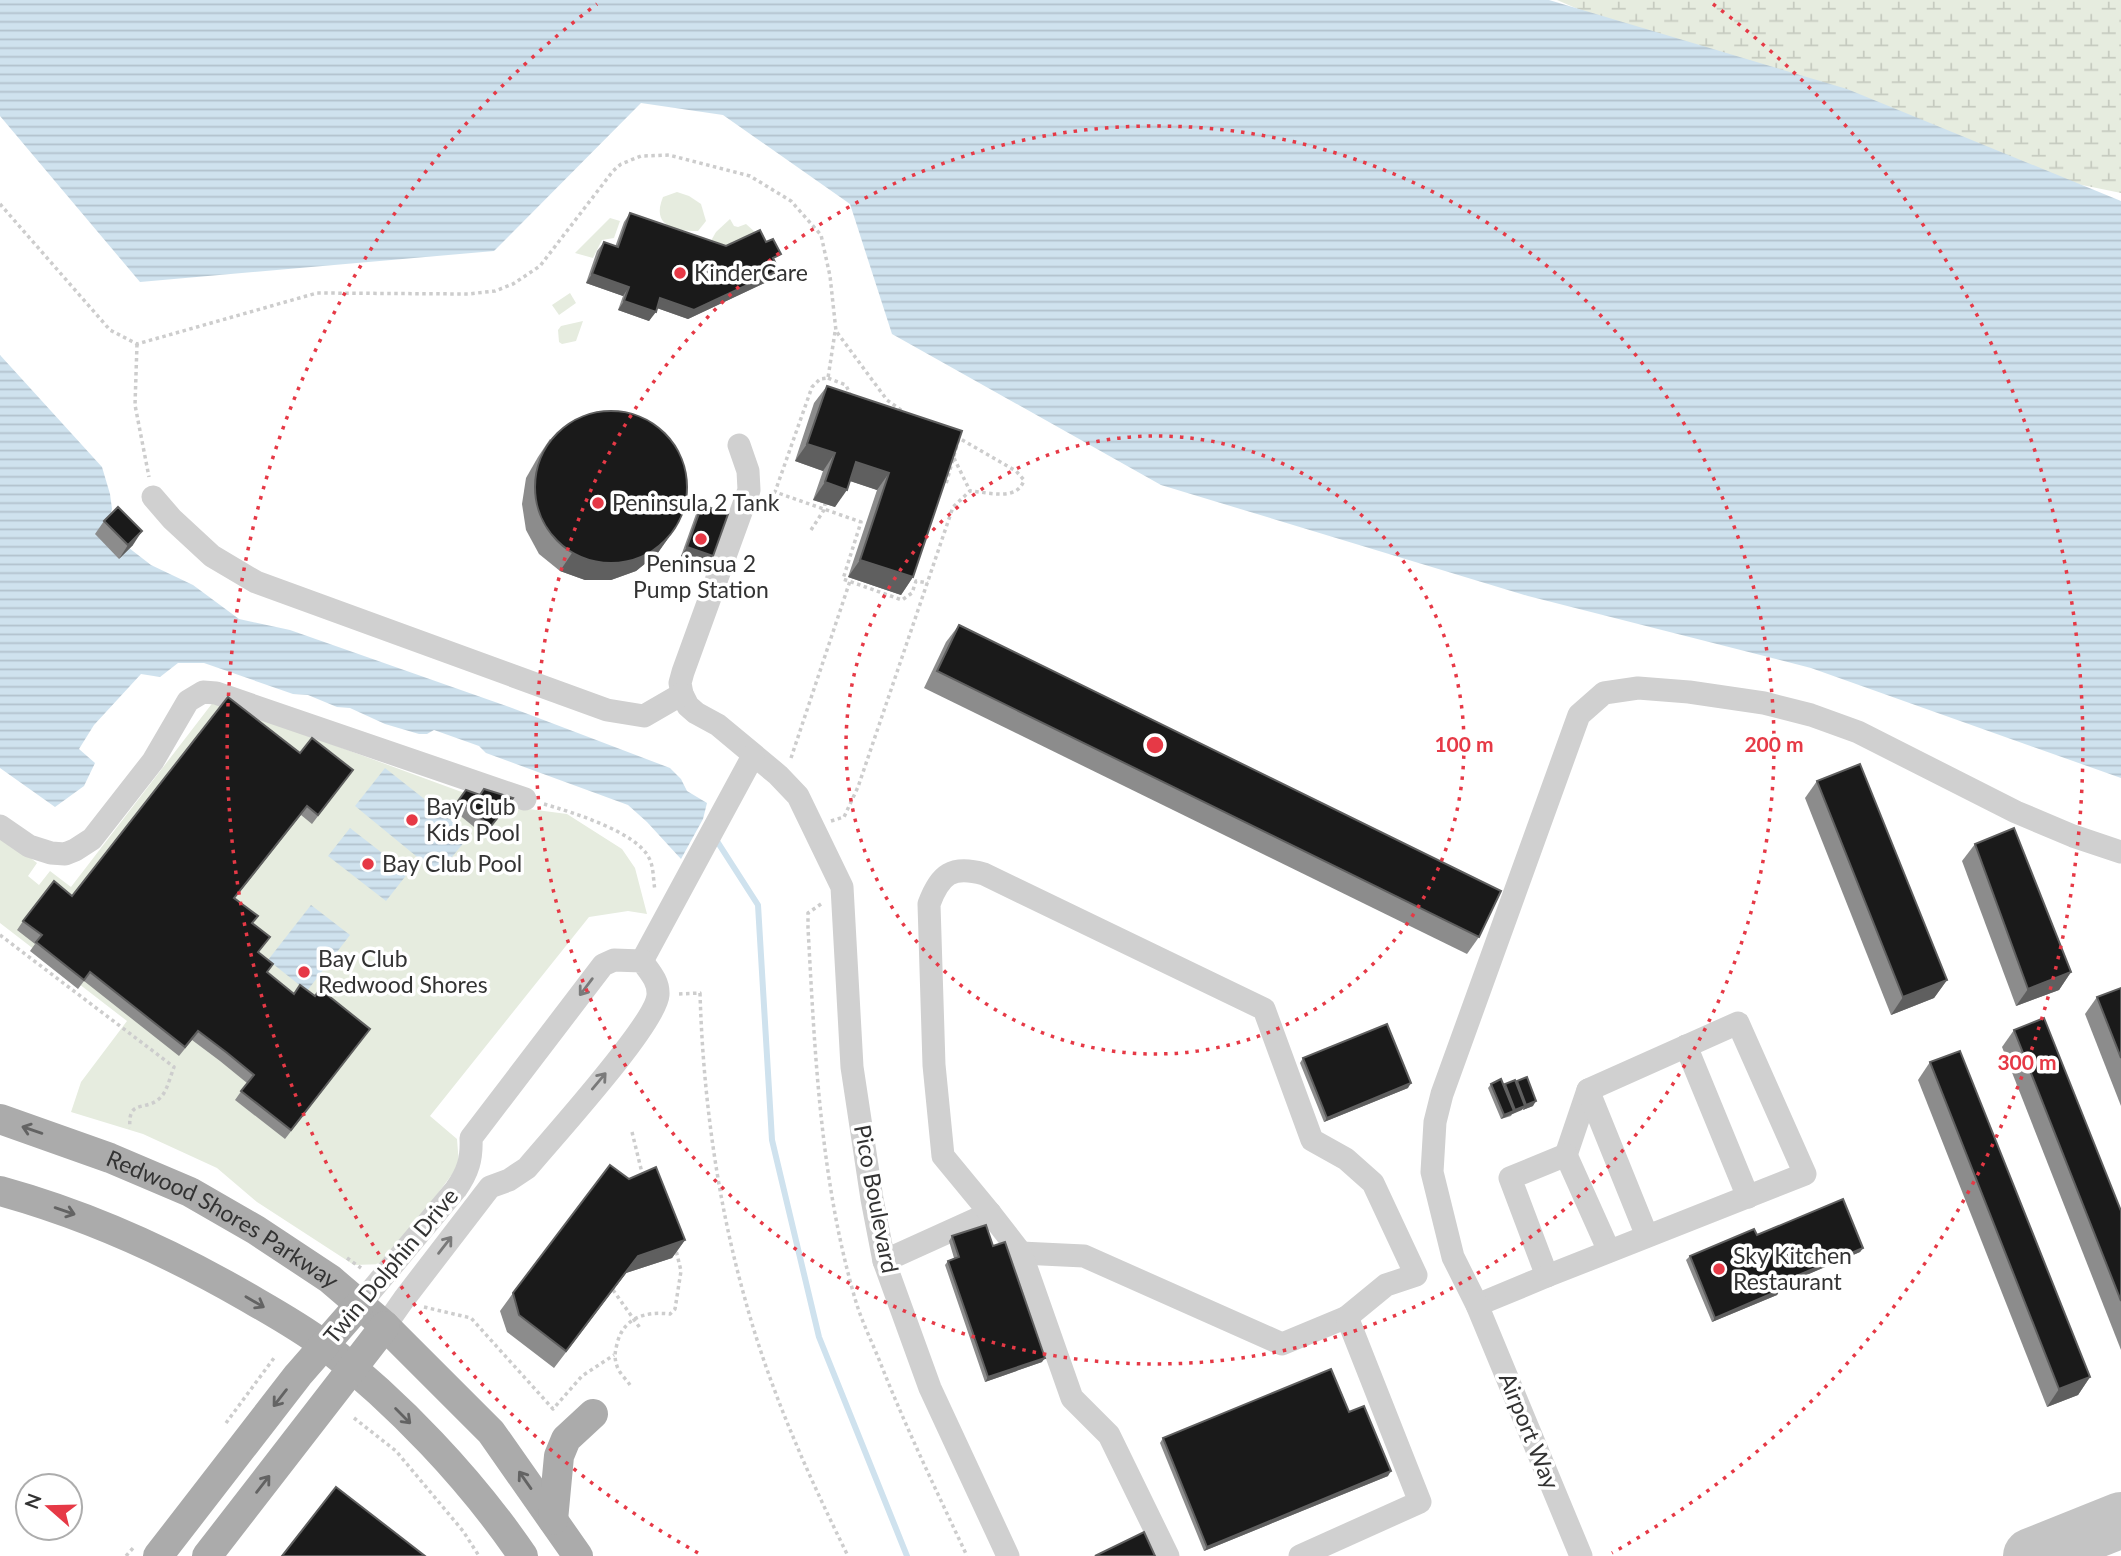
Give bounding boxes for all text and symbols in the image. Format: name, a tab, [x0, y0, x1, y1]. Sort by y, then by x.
place label: KinderCare	[694, 258, 808, 286]
marker: KinderCare	[672, 265, 688, 281]
place label: Peninsula 2 Tank	[612, 488, 780, 516]
marker: Peninsula 2 Tank	[590, 495, 606, 511]
marker: Peninsua 2 Pump Station	[693, 531, 709, 547]
place label: Peninsua 2 Pump Station	[633, 549, 769, 603]
text: 100 m	[1434, 731, 1494, 756]
text: 200 m	[1744, 731, 1804, 756]
centre of rings	[1143, 733, 1167, 757]
place label: Bay Club Kids Pool	[426, 792, 520, 846]
marker: Bay Club Kids Pool	[404, 812, 420, 828]
place label: Bay Club Pool	[382, 849, 522, 877]
marker: Bay Club Pool	[360, 856, 376, 872]
place label: Bay Club Redwood Shores	[318, 944, 488, 998]
marker: Bay Club Redwood Shores	[296, 964, 312, 980]
one-way arrow	[579, 977, 594, 996]
text: 300 m	[1997, 1049, 2057, 1074]
one-way arrow	[591, 1073, 607, 1091]
street label: Pico Boulevard	[849, 1122, 905, 1275]
one-way arrow	[22, 1123, 44, 1135]
street label: Redwood Shores Parkway	[103, 1143, 345, 1294]
street label: Twin Dolphin Drive	[317, 1182, 463, 1349]
one-way arrow	[54, 1206, 76, 1218]
one-way arrow	[438, 1236, 453, 1254]
place label: Sky Kitchen Restaurant	[1733, 1241, 1852, 1295]
marker: Sky Kitchen Restaurant	[1711, 1261, 1727, 1277]
one-way arrow	[244, 1296, 265, 1309]
street label: Airport Way	[1494, 1368, 1566, 1493]
one-way arrow	[273, 1388, 288, 1407]
one-way arrow	[395, 1408, 412, 1425]
one-way arrow	[518, 1471, 532, 1490]
north arrow	[14, 1472, 84, 1542]
one-way arrow	[256, 1475, 271, 1493]
text: N	[19, 1490, 46, 1512]

